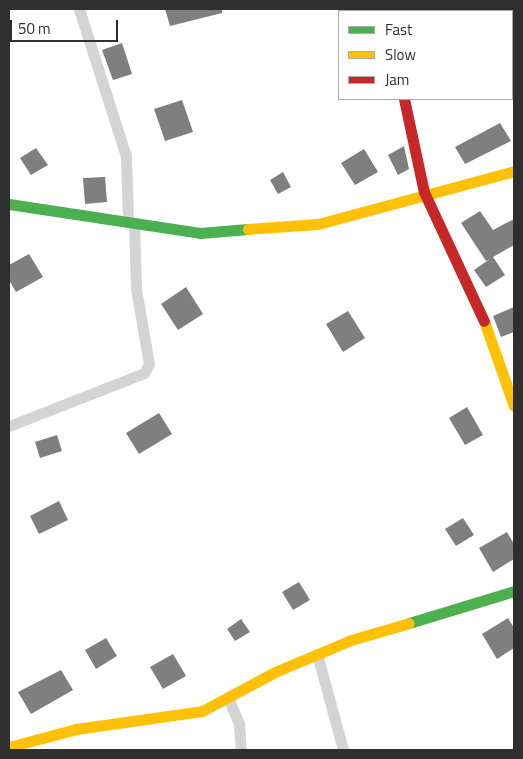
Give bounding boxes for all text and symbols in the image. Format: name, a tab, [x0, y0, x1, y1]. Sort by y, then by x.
scale bar	[12, 10, 120, 42]
legend	[338, 10, 513, 100]
text: 50 m	[18, 17, 51, 40]
text: Fast	[385, 18, 412, 41]
text: Slow	[385, 43, 416, 66]
text: Jam	[385, 68, 409, 91]

